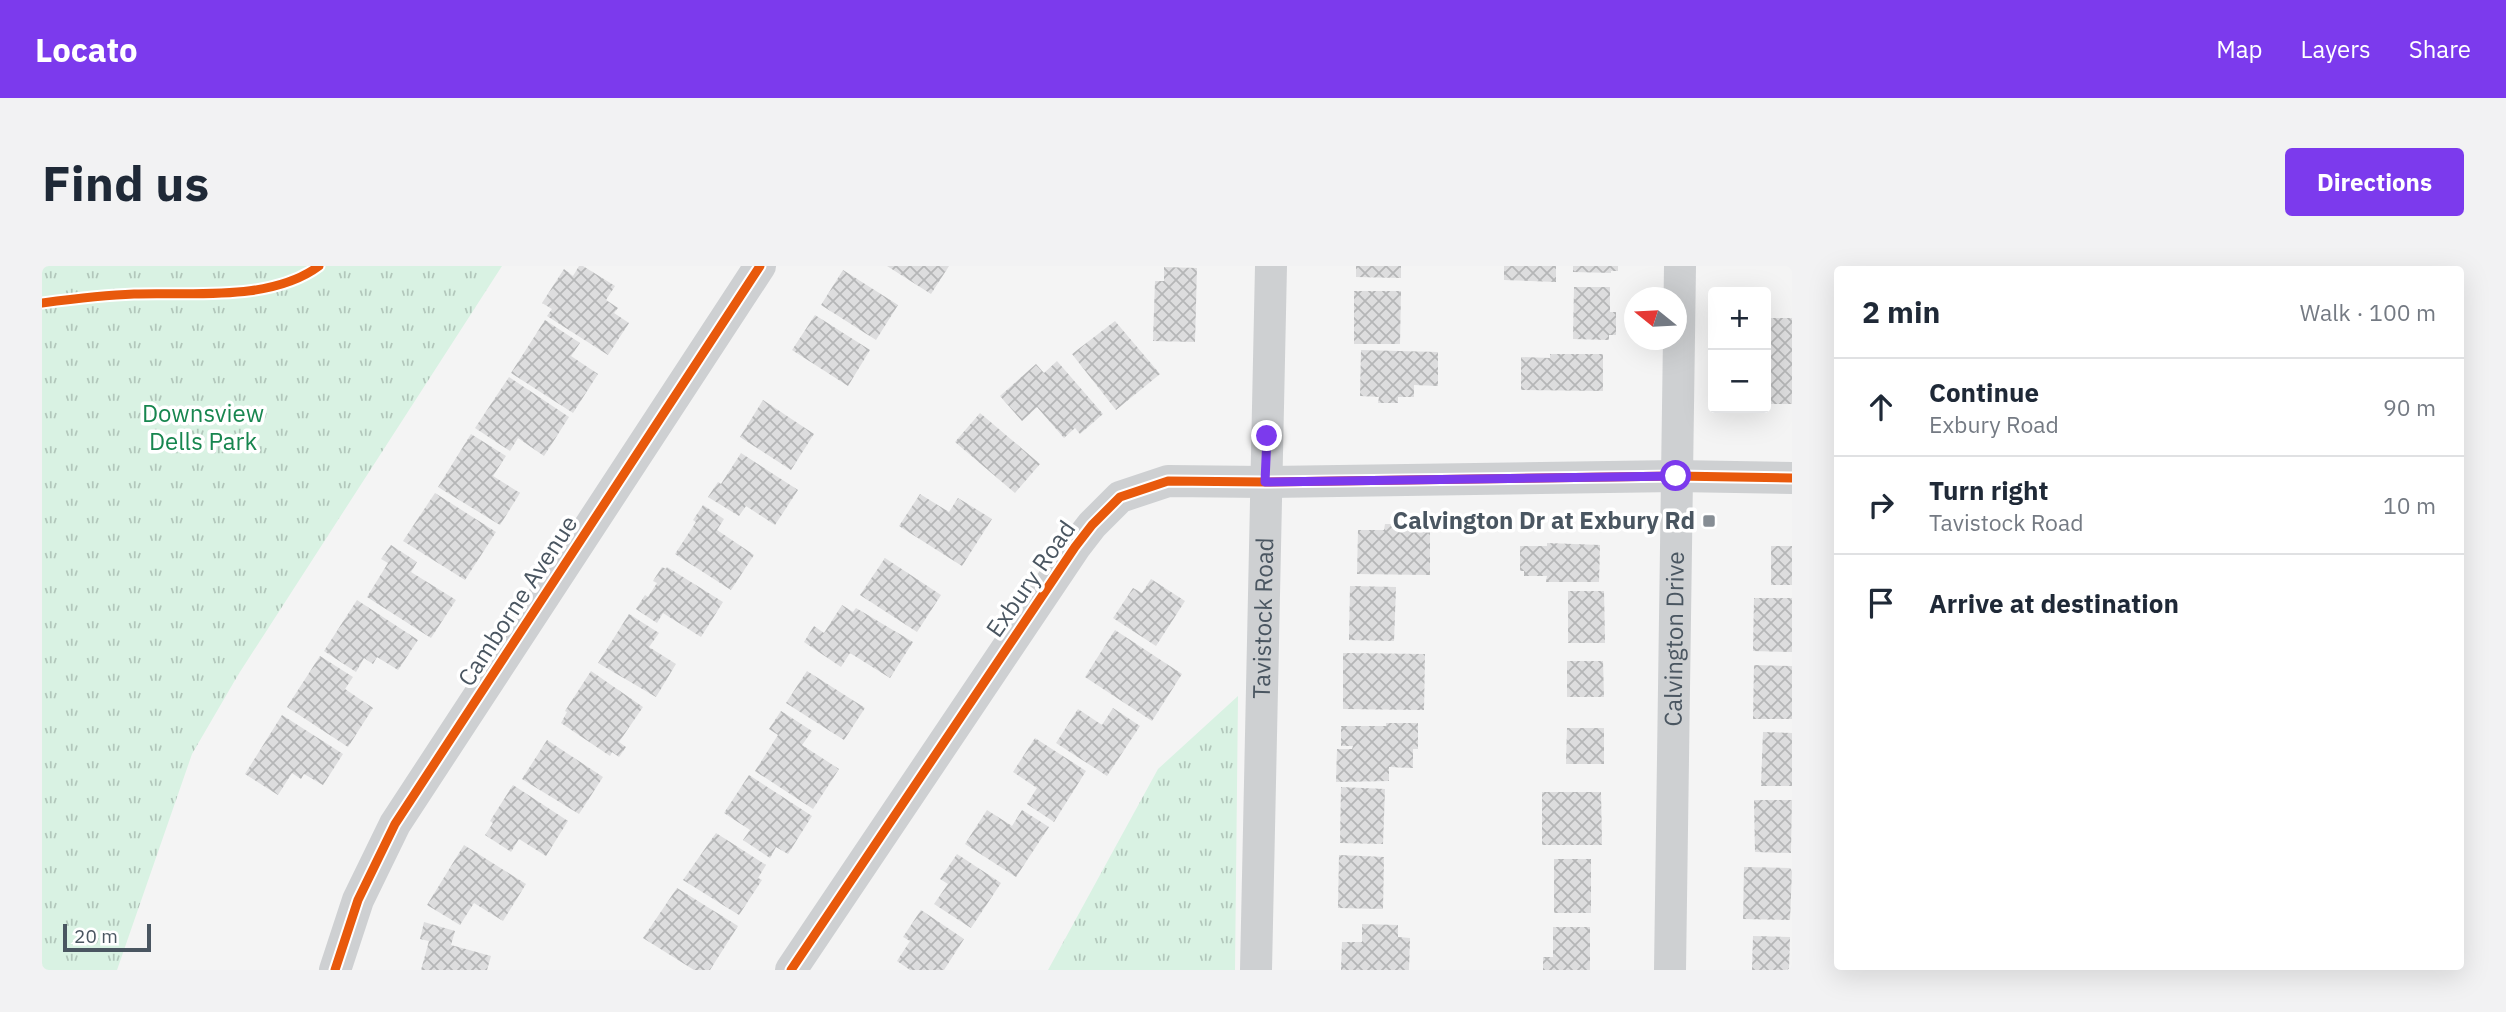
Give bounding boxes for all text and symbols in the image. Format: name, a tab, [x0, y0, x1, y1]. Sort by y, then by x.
text: Locato	[35, 28, 138, 71]
text: Map	[2216, 33, 2263, 65]
text: Layers	[2301, 33, 2371, 65]
text: Share	[2409, 33, 2471, 65]
button: Directions	[2285, 148, 2464, 216]
text: Find us	[42, 151, 209, 214]
north arrow	[1624, 287, 1687, 350]
map controls	[1708, 287, 1771, 413]
button: +	[1708, 287, 1771, 350]
text: 2 min	[1862, 292, 1940, 331]
text: Walk · 100 m	[2300, 297, 2436, 327]
button: −	[1708, 350, 1771, 413]
text: Continue	[1929, 375, 2039, 409]
icon: ahead	[1862, 388, 1900, 426]
text: 90 m	[2383, 392, 2436, 422]
park label: Downsview Dells Park	[142, 397, 264, 457]
text: Exbury Road	[1929, 409, 2059, 439]
route end	[1251, 420, 1282, 451]
route start	[1660, 460, 1691, 491]
text: Turn right	[1929, 473, 2048, 507]
icon: right	[1862, 486, 1900, 524]
text: 10 m	[2383, 490, 2436, 520]
place label: Calvington Dr at Exbury Rd	[1393, 504, 1695, 536]
text: Tavistock Road	[1929, 507, 2084, 537]
street label: Camborne Avenue	[450, 509, 584, 692]
marker: Calvington Dr at Exbury Rd	[1701, 513, 1717, 529]
street label: Exbury Road	[978, 514, 1082, 643]
street label: Tavistock Road	[1245, 537, 1280, 699]
street label: Calvington Drive	[1656, 551, 1691, 727]
icon: arrive	[1862, 584, 1900, 622]
text: Arrive at destination	[1929, 586, 2179, 620]
scale bar	[63, 921, 150, 953]
text: 20 m	[74, 924, 118, 948]

